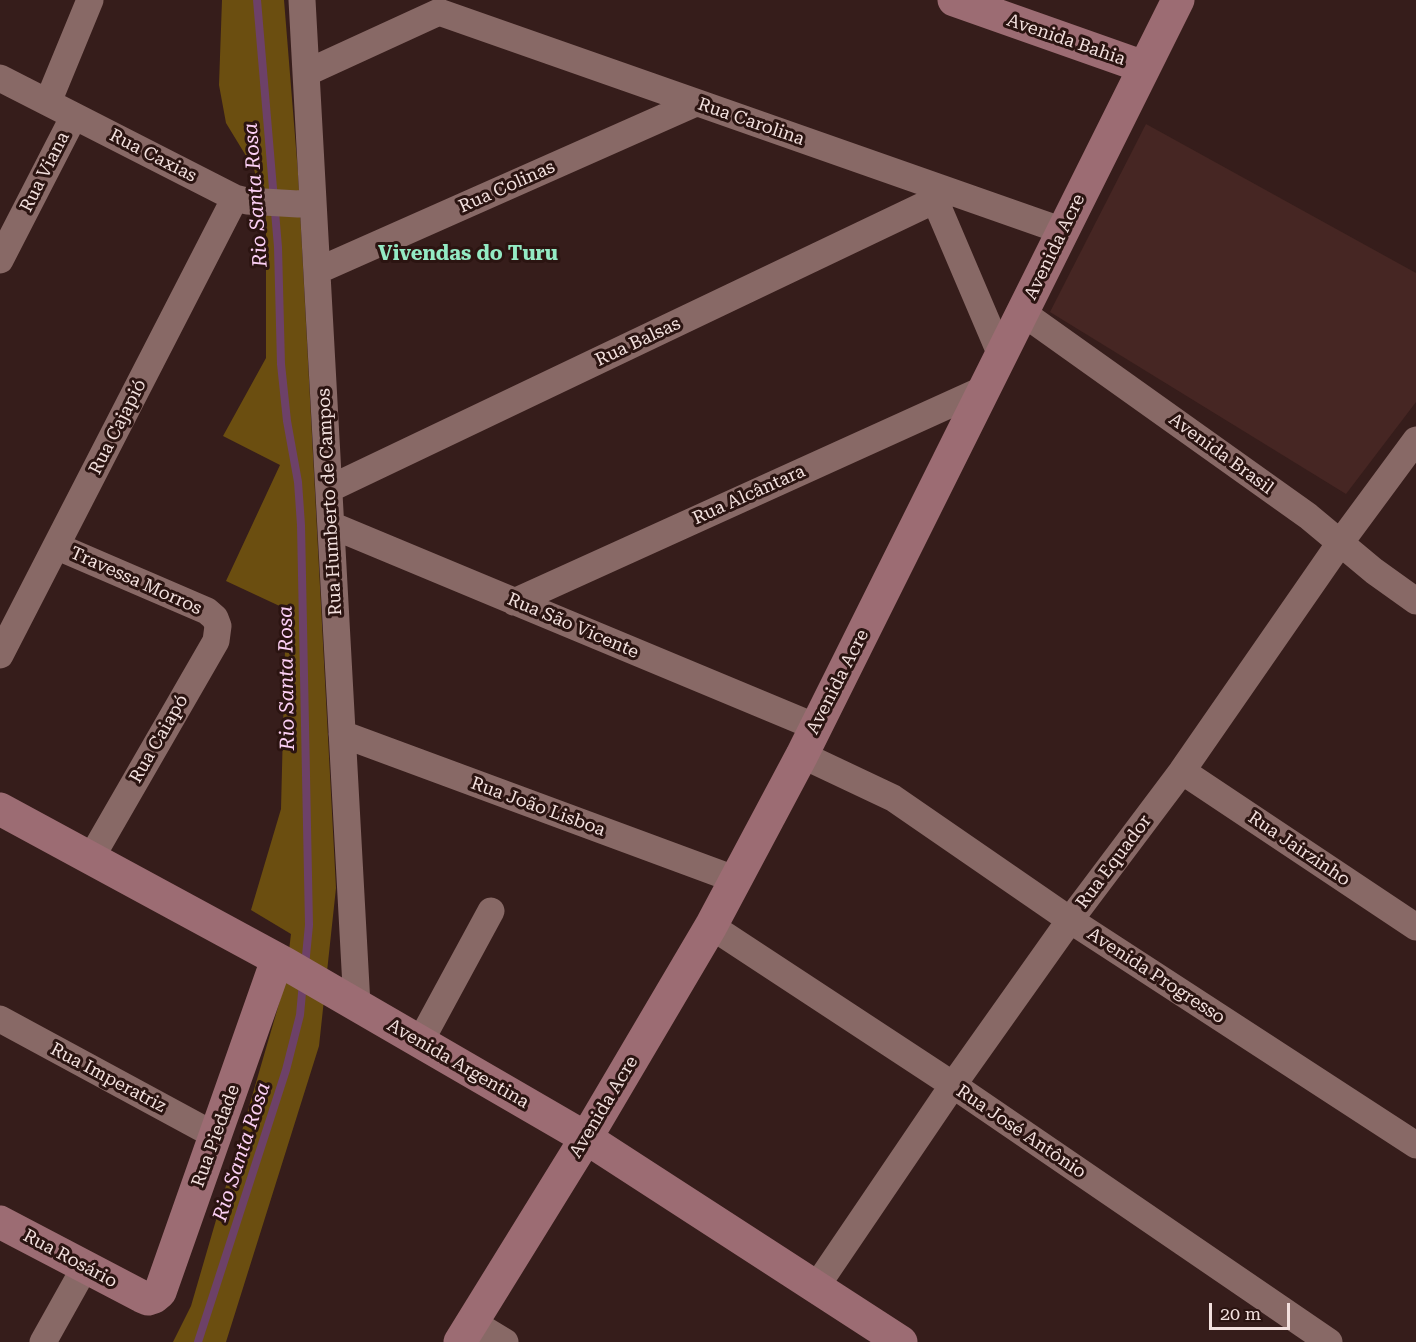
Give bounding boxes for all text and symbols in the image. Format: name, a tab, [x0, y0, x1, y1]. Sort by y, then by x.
street label: Avenida Bahia	[1004, 10, 1128, 70]
street label: Rua Carolina	[695, 94, 807, 150]
water label: Rio Santa Rosa	[239, 122, 273, 268]
street label: Rua Caxias	[106, 125, 200, 187]
street label: Rua Viana	[16, 128, 74, 216]
street label: Rua Colinas	[456, 156, 558, 218]
street label: Avenida Acre	[1020, 191, 1090, 303]
district label: Vivendas do Turu	[378, 242, 558, 266]
street label: Rua Balsas	[592, 313, 684, 371]
street label: Rua Cajapió	[85, 376, 151, 478]
street label: Rua Humberto de Campos	[313, 388, 347, 616]
street label: Avenida Brasil	[1164, 409, 1278, 499]
street label: Rua Alcântara	[689, 461, 809, 529]
street label: Travessa Morros	[67, 542, 205, 620]
street label: Rua São Vicente	[504, 589, 642, 663]
water label: Rio Santa Rosa	[274, 605, 300, 751]
street label: Avenida Acre	[802, 626, 874, 738]
street label: Rua Caiapó	[125, 691, 193, 787]
street label: Rua João Lisboa	[468, 773, 608, 841]
street label: Rua Jairzinho	[1244, 807, 1354, 891]
street label: Rua Equador	[1072, 811, 1156, 913]
street label: Avenida Progresso	[1083, 923, 1229, 1029]
street label: Avenida Argentina	[383, 1015, 533, 1113]
street label: Rua Imperatriz	[47, 1039, 169, 1117]
street label: Avenida Acre	[565, 1052, 643, 1162]
water label: Rio Santa Rosa	[208, 1080, 276, 1224]
street label: Rua José Antônio	[952, 1081, 1090, 1183]
street label: Rua Piedade	[187, 1082, 245, 1190]
street label: Rua Rosário	[19, 1225, 121, 1293]
scale bar	[1212, 1291, 1293, 1329]
text: 20 m	[1220, 1303, 1261, 1324]

